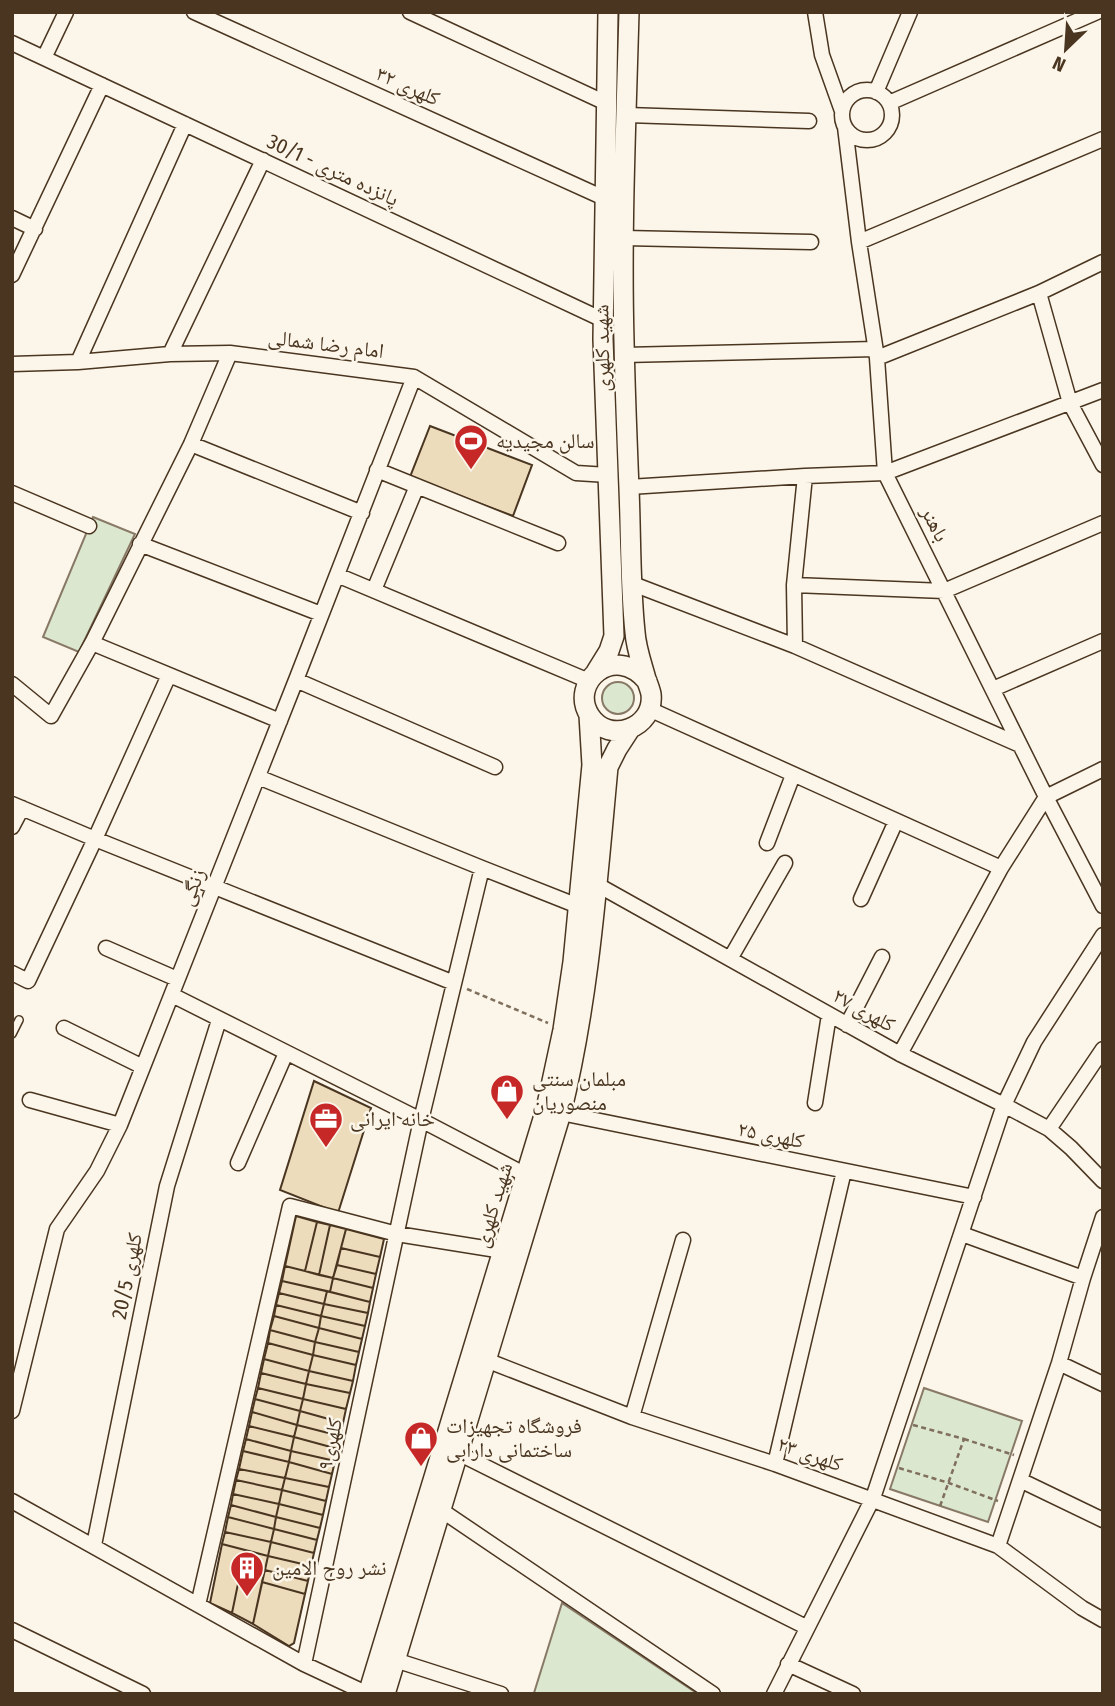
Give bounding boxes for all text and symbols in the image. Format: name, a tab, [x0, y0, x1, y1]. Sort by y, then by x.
north arrow	[1031, 14, 1101, 84]
text: N	[1049, 51, 1069, 77]
street label: کلهری ۳۲	[372, 60, 444, 112]
street label: 30/1 - پانزده متری	[263, 128, 403, 212]
street label: شهید کلهری	[588, 304, 616, 392]
street label: امام رضا شمالی	[266, 324, 385, 365]
sports icon: سالن مجیدیه	[452, 422, 490, 471]
place label: سالن مجیدیه	[496, 428, 595, 454]
street label: باهنر	[915, 501, 955, 546]
street label: زنگی	[173, 865, 211, 909]
street label: کلهری ۲۷	[828, 982, 900, 1038]
place label: مبلمان سنتی منصوریان	[532, 1066, 626, 1116]
shop icon: مبلمان سنتی منصوریان	[488, 1072, 526, 1121]
office icon: خانه ایرانی	[307, 1100, 345, 1149]
place label: خانه ایرانی	[350, 1106, 435, 1132]
street label: کلهری ۲۵	[736, 1116, 807, 1154]
street label: شهید کلهری	[468, 1159, 518, 1251]
street label: کلهری 20/5	[106, 1230, 148, 1321]
place label: فروشگاه تجهیزات ساختمانی دارابی	[446, 1413, 582, 1463]
street label: کلهری۹	[312, 1415, 348, 1473]
shop icon: فروشگاه تجهیزات ساختمانی دارابی	[402, 1419, 440, 1468]
street label: کلهری ۲۳	[774, 1431, 846, 1477]
building icon: نشر روح الامین	[228, 1549, 266, 1598]
place label: نشر روح الامین	[272, 1555, 387, 1581]

